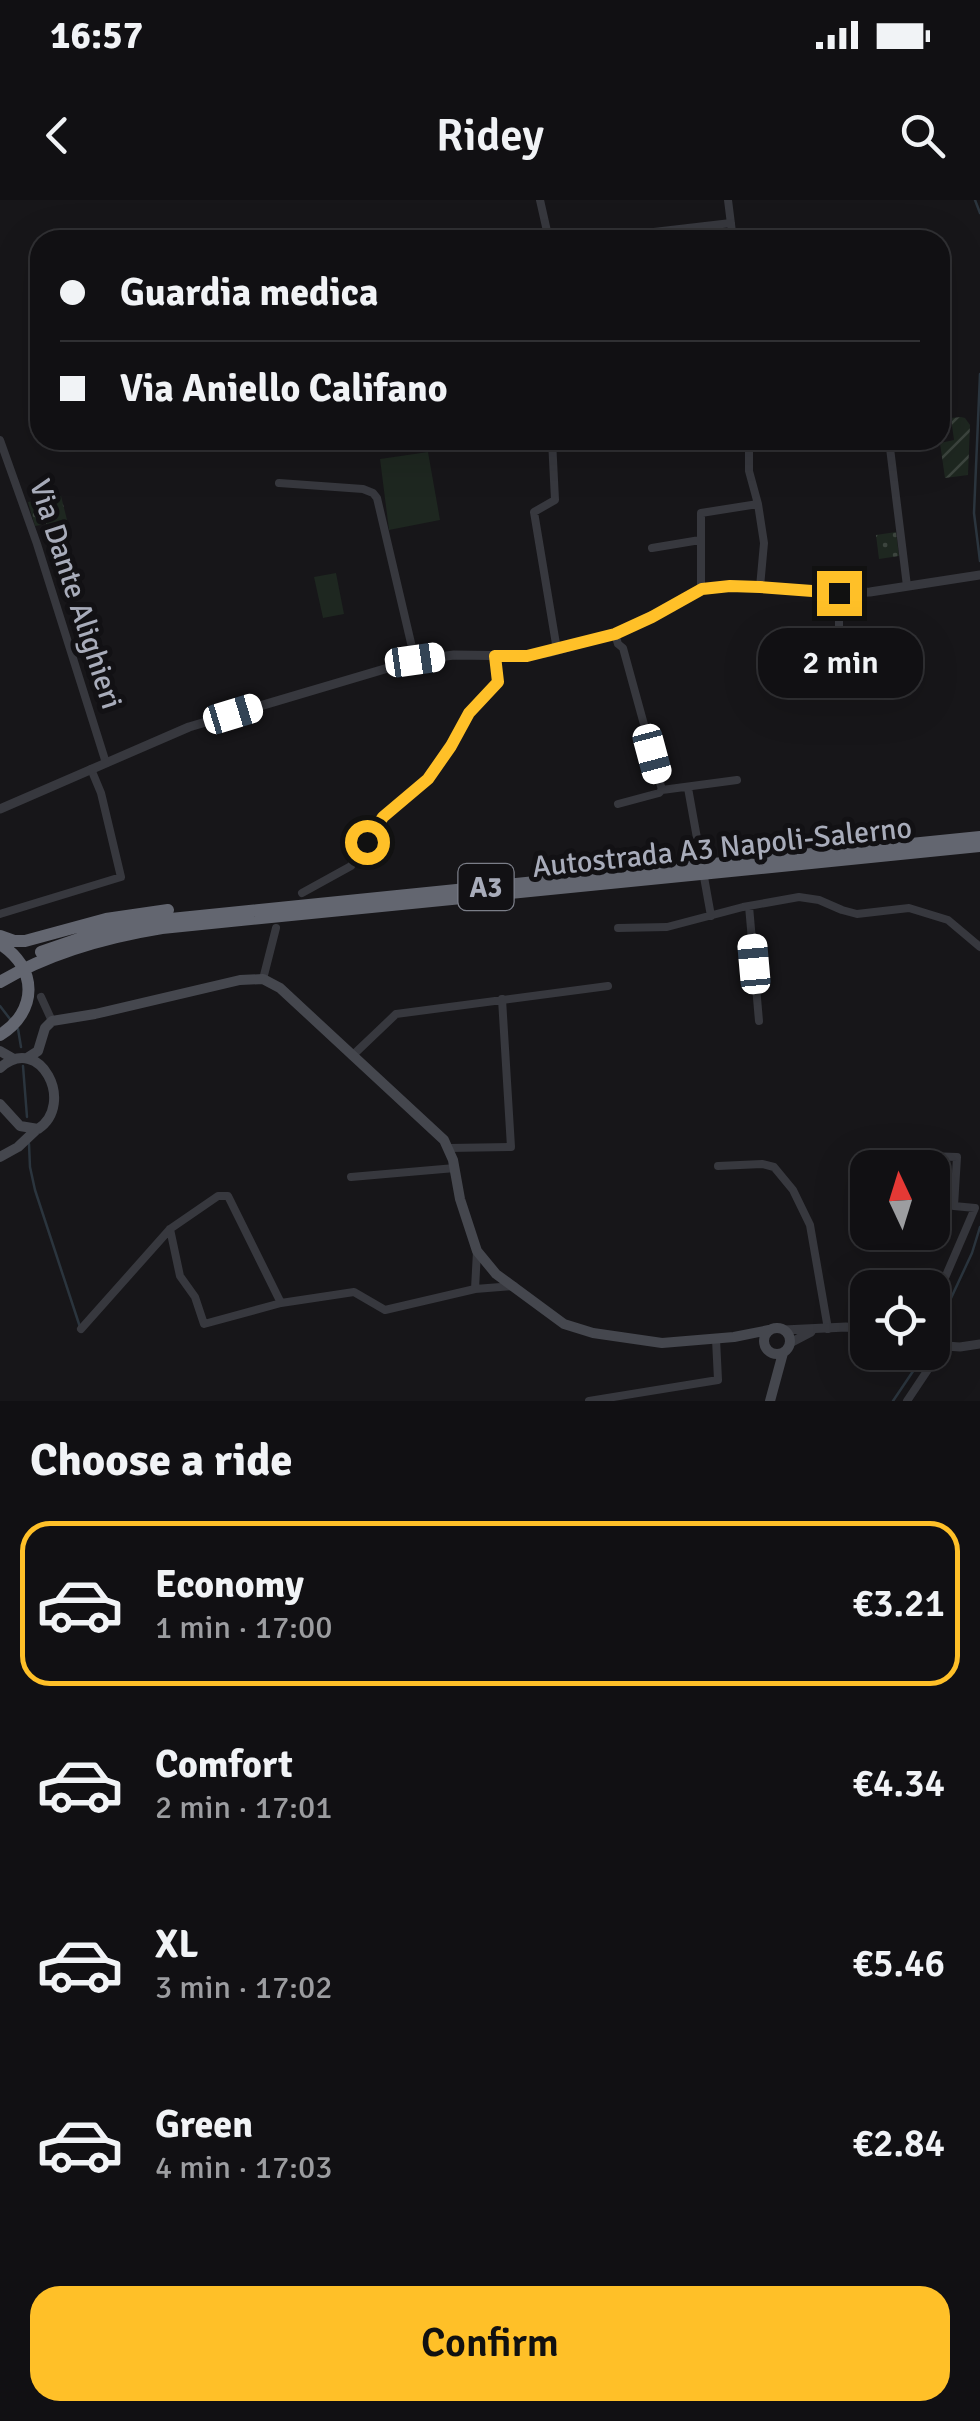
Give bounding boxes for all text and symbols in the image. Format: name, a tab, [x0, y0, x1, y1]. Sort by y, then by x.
text: 16:57	[50, 12, 143, 59]
icon: back	[30, 108, 85, 163]
text: Ridey	[436, 108, 544, 163]
icon: search	[895, 108, 950, 163]
text: Guardia medica	[120, 269, 378, 316]
text: Via Aniello Califano	[120, 365, 448, 412]
street label: Via Dante Alighieri	[21, 474, 130, 714]
route end	[817, 571, 862, 616]
callout: 2 min	[756, 628, 922, 698]
car	[383, 641, 447, 679]
text: 2 min	[802, 643, 879, 682]
car	[200, 691, 266, 737]
car	[630, 721, 674, 787]
street label: Autostrada A3 Napoli-Salerno	[530, 809, 914, 886]
route start	[345, 820, 390, 865]
road number: A3	[458, 864, 514, 910]
car	[736, 933, 772, 995]
north arrow	[850, 1150, 950, 1250]
map controls	[850, 1150, 950, 1370]
button: locate	[850, 1270, 950, 1370]
text: Choose a ride	[30, 1433, 293, 1488]
icon: car	[35, 1559, 125, 1649]
text: Economy	[155, 1561, 304, 1608]
text: €3.21	[852, 1580, 945, 1627]
text: 1 min · 17:00	[155, 1608, 333, 1647]
icon: car	[35, 1739, 125, 1829]
text: Comfort	[155, 1741, 293, 1788]
text: €4.34	[852, 1760, 945, 1807]
text: 2 min · 17:01	[155, 1788, 333, 1827]
icon: car	[35, 1919, 125, 2009]
text: XL	[155, 1921, 198, 1968]
text: €5.46	[852, 1940, 945, 1987]
text: 3 min · 17:02	[155, 1968, 333, 2007]
icon: car	[35, 2099, 125, 2189]
text: Green	[155, 2101, 253, 2148]
text: €2.84	[852, 2120, 945, 2167]
text: 4 min · 17:03	[155, 2148, 333, 2187]
button: Confirm	[30, 2286, 950, 2401]

